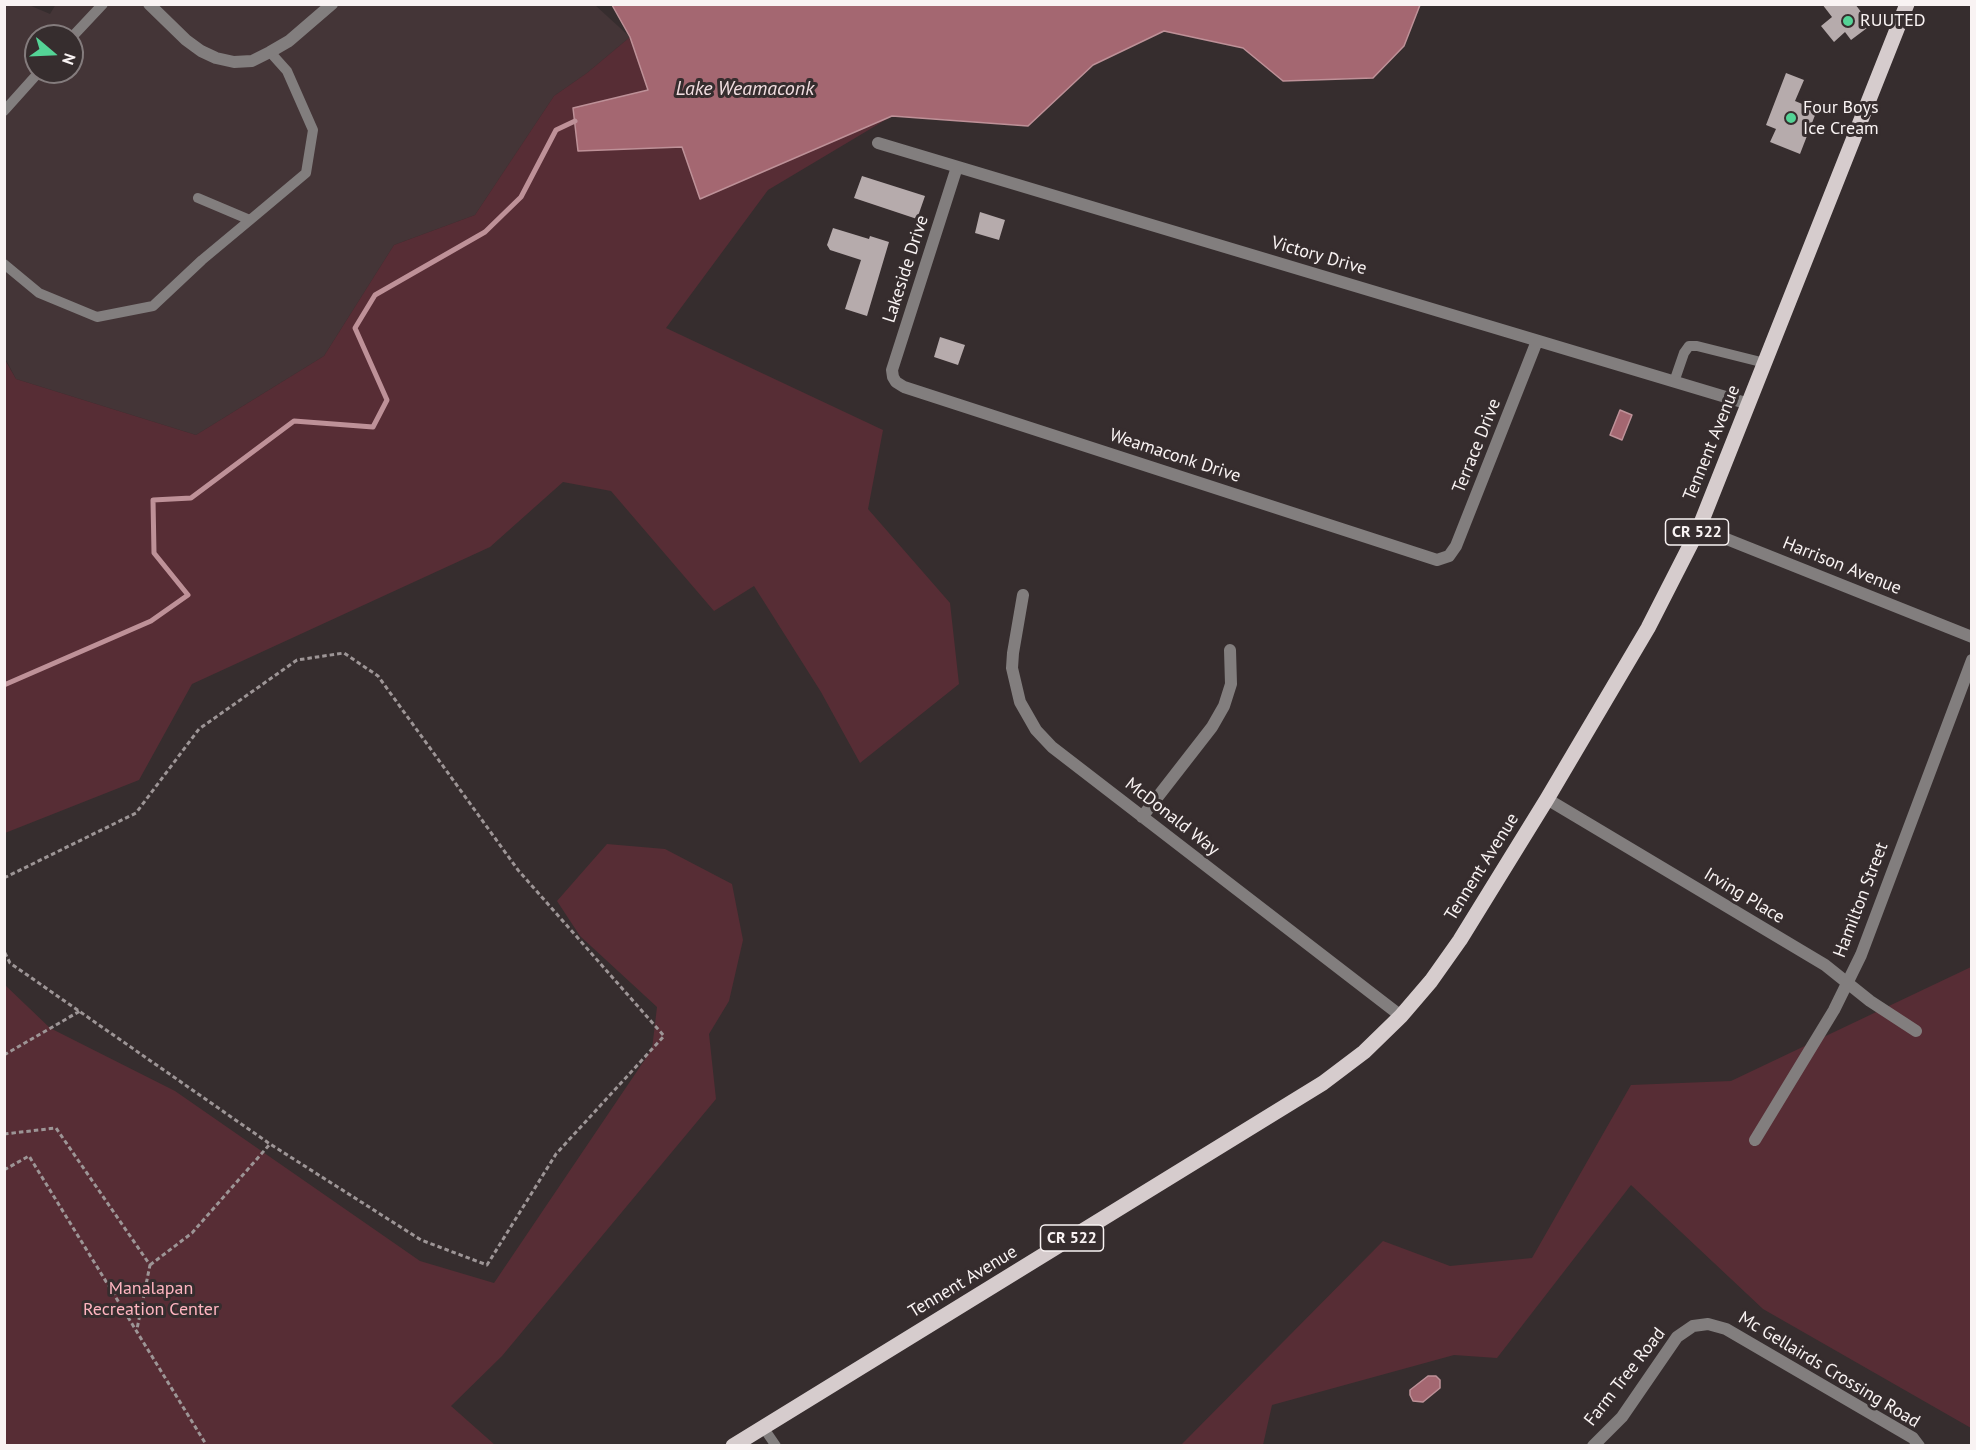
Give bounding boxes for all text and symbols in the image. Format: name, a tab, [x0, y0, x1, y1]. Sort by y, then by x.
place label: RUUTED	[1860, 10, 1926, 32]
marker: RUUTED	[1841, 14, 1855, 28]
north arrow	[24, 24, 84, 84]
text: N	[58, 51, 80, 67]
water label: Lake Weamaconk	[676, 77, 814, 101]
place label: Four Boys Ice Cream	[1803, 97, 1879, 140]
marker: Four Boys Ice Cream	[1784, 111, 1798, 125]
street label: Lakeside Drive	[878, 212, 934, 326]
street label: Victory Drive	[1269, 232, 1369, 280]
street label: Tennent Avenue	[1679, 382, 1745, 504]
street label: Terrace Drive	[1448, 396, 1506, 496]
street label: Weamaconk Drive	[1107, 425, 1243, 487]
road number: CR 522	[1666, 519, 1728, 545]
street label: Harrison Avenue	[1779, 532, 1905, 600]
street label: McDonald Way	[1121, 773, 1223, 861]
street label: Tennent Avenue	[1440, 809, 1524, 925]
street label: Hamilton Street	[1829, 839, 1893, 961]
street label: Irving Place	[1700, 863, 1788, 929]
road number: CR 522	[1040, 1225, 1104, 1251]
street label: Tennent Avenue	[905, 1241, 1021, 1323]
park label: Manalapan Recreation Center	[83, 1278, 219, 1320]
street label: Mc Gellairds Crossing Road	[1734, 1307, 1924, 1433]
street label: Farm Tree Road	[1580, 1323, 1670, 1431]

